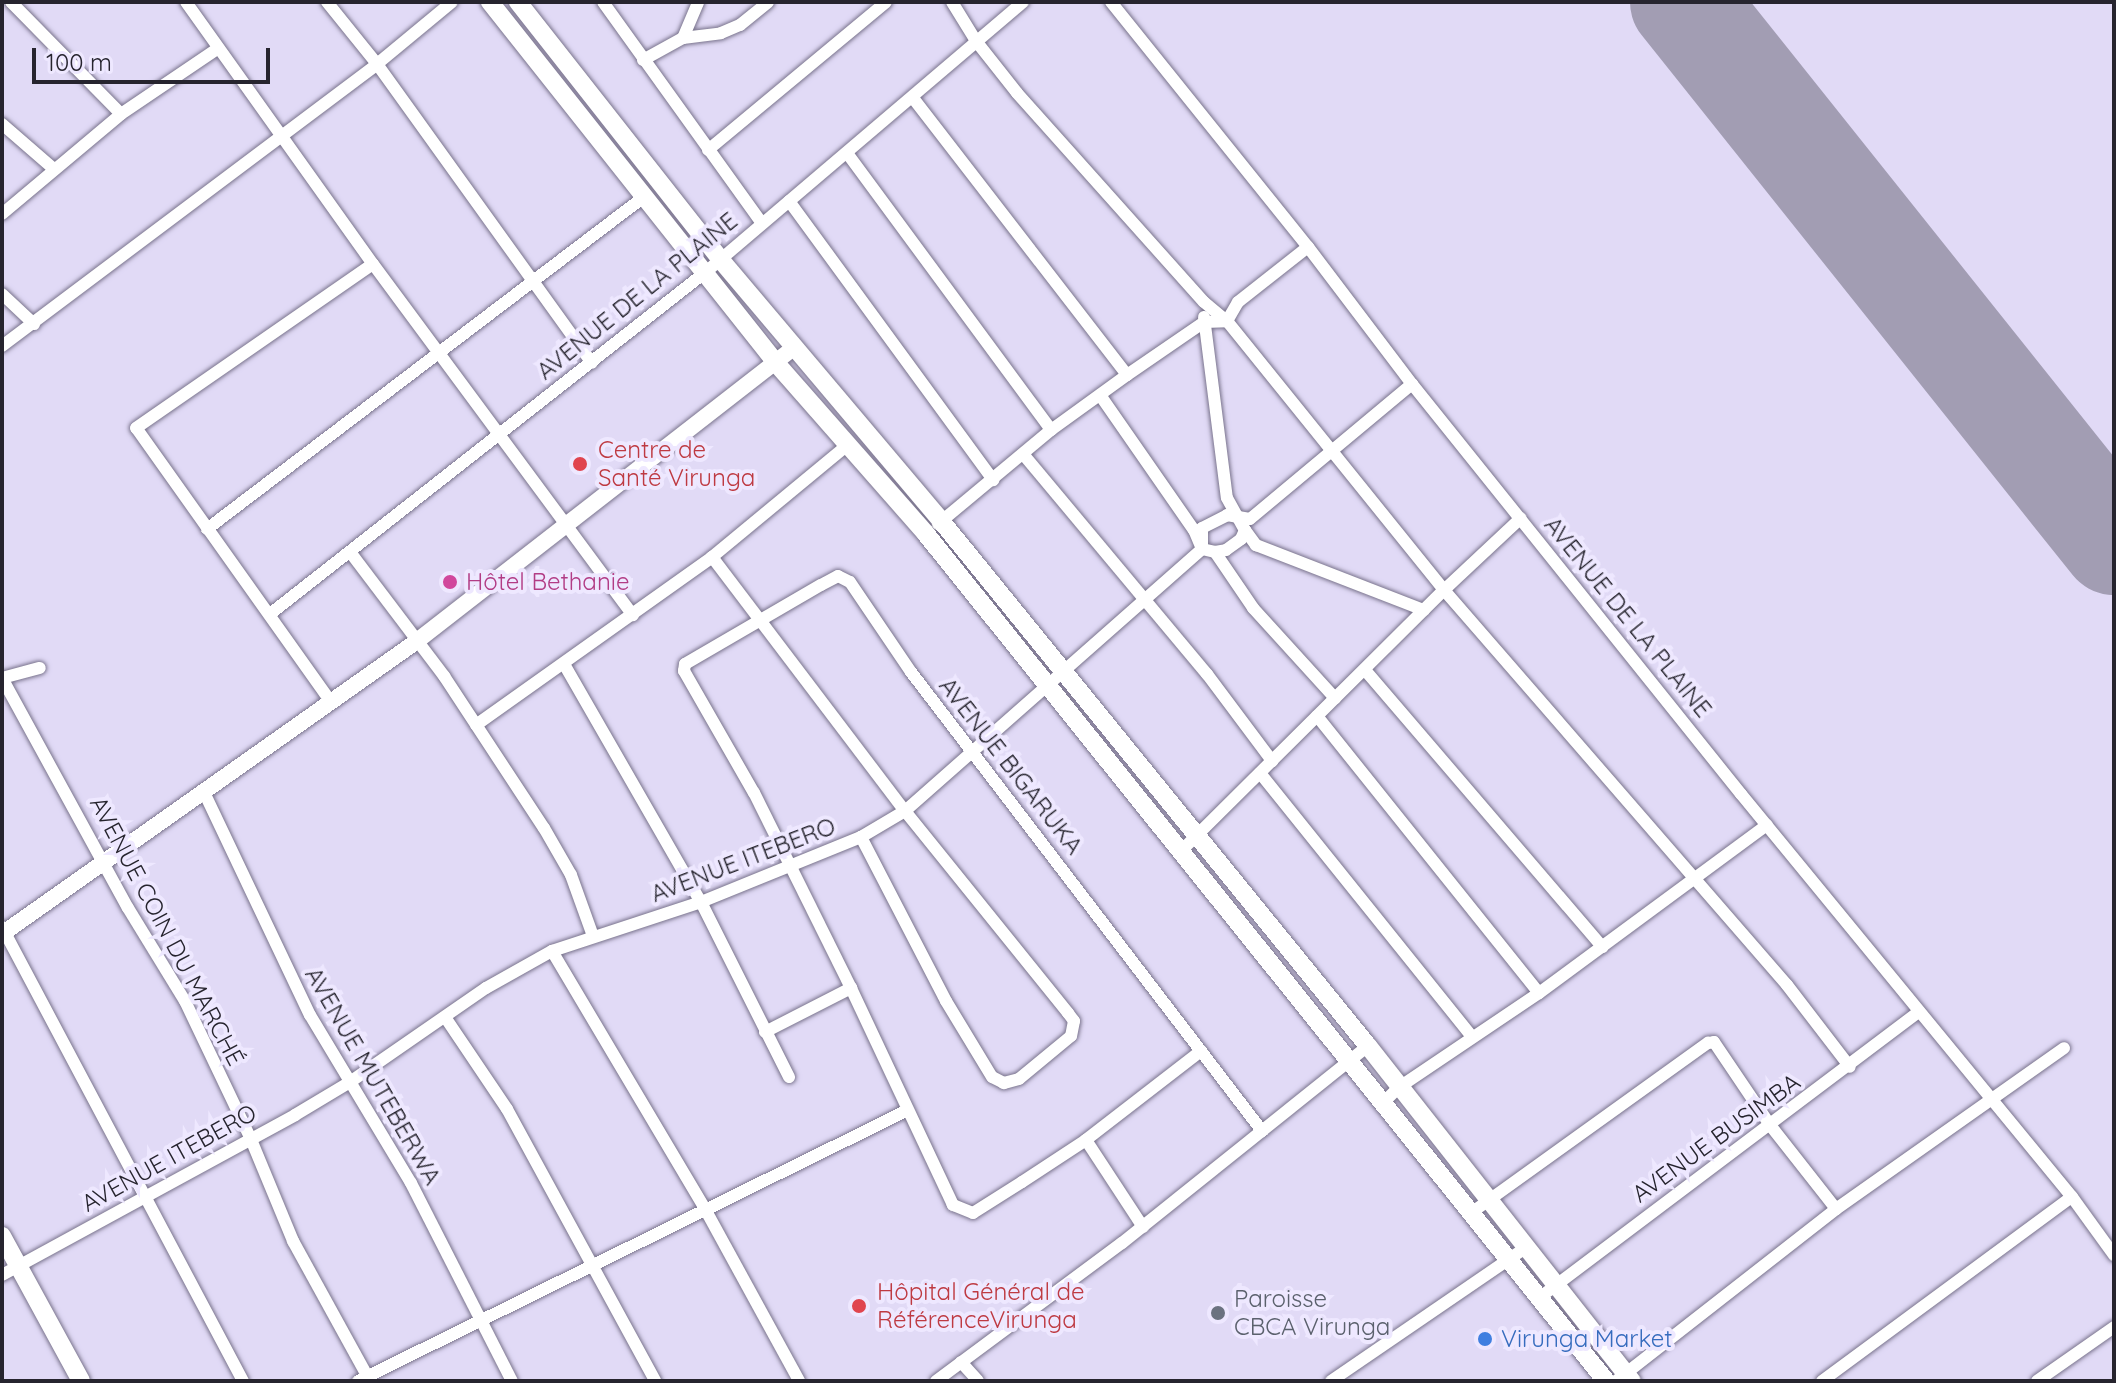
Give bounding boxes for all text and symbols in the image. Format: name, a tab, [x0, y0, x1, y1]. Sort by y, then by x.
scale bar	[36, 32, 274, 82]
text: 100 m	[46, 47, 112, 77]
street label: AVENUE DE LA PLAINE	[531, 206, 743, 386]
place label: Centre de Santé Virunga	[598, 436, 755, 492]
marker: Centre de Santé Virunga	[569, 453, 591, 475]
street label: AVENUE DE LA PLAINE	[1538, 511, 1718, 723]
place label: Hôtel Bethanie	[466, 568, 629, 596]
marker: Hôtel Bethanie	[441, 573, 459, 591]
street label: AVENUE BIGARUKA	[933, 672, 1089, 860]
street label: AVENUE COIN DU MARCHÉ	[84, 792, 250, 1070]
street label: AVENUE ITEBERO	[647, 812, 839, 908]
street label: AVENUE MUTEBERWA	[299, 962, 447, 1190]
street label: AVENUE BUSIMBA	[1626, 1067, 1806, 1209]
street label: AVENUE ITEBERO	[77, 1098, 261, 1218]
place label: Hôpital Général de RéférenceVirunga	[877, 1278, 1085, 1334]
place label: Paroisse CBCA Virunga	[1234, 1285, 1390, 1341]
marker: Hôpital Général de RéférenceVirunga	[848, 1295, 870, 1317]
marker: Paroisse CBCA Virunga	[1209, 1304, 1227, 1322]
place label: Virunga Market	[1501, 1325, 1672, 1353]
marker: Virunga Market	[1476, 1330, 1494, 1348]

